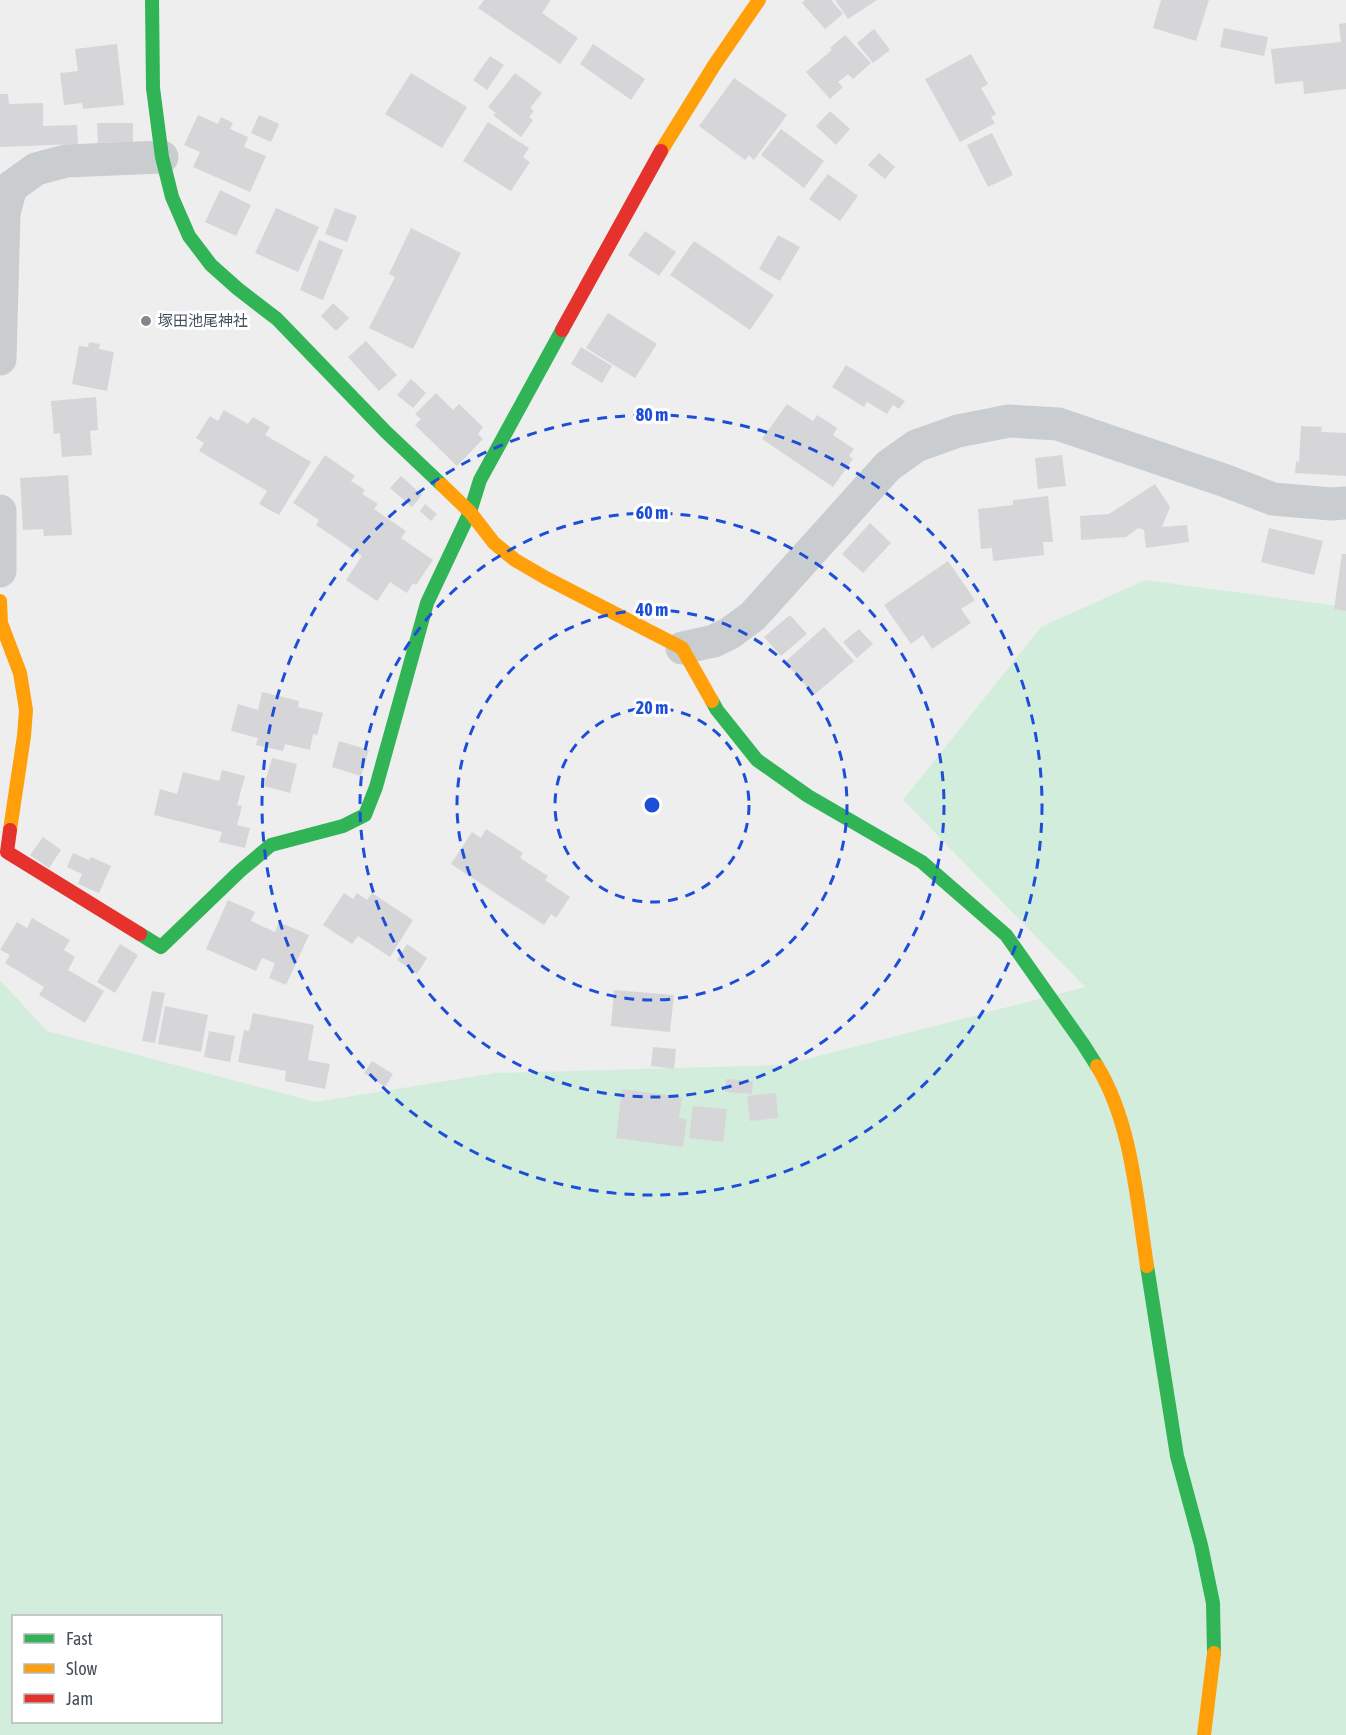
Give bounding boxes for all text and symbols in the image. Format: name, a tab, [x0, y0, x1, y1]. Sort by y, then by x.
place label: 塚田池尾神社	[158, 312, 248, 329]
marker: 塚田池尾神社	[139, 314, 153, 328]
text: 80 m	[636, 404, 668, 425]
text: 60 m	[636, 502, 668, 523]
text: 40 m	[635, 599, 668, 620]
text: 20 m	[636, 697, 668, 718]
centre of rings	[642, 795, 662, 815]
legend	[12, 1615, 222, 1723]
text: Fast	[66, 1628, 93, 1649]
text: Slow	[66, 1658, 97, 1679]
text: Jam	[66, 1688, 93, 1709]

